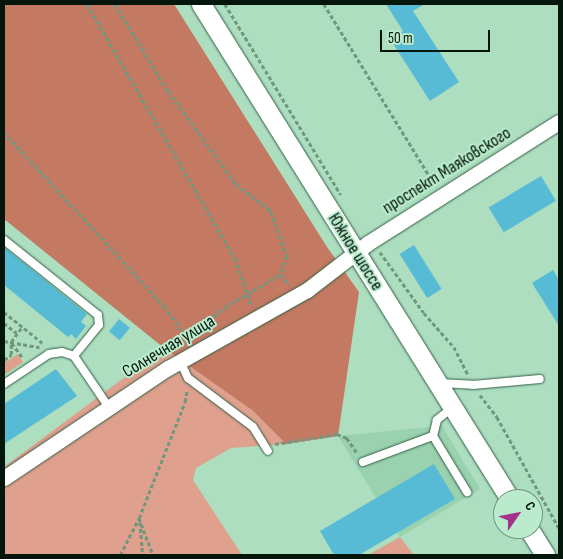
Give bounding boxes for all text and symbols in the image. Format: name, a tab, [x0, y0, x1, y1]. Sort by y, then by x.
scale bar	[383, 20, 493, 52]
text: 50 m	[388, 29, 413, 48]
street label: проспект Маяковского	[379, 123, 515, 219]
street label: Южное шоссе	[323, 209, 387, 295]
street label: Солнечная улица	[119, 311, 219, 383]
north arrow	[493, 489, 543, 539]
text: С	[521, 498, 539, 514]

